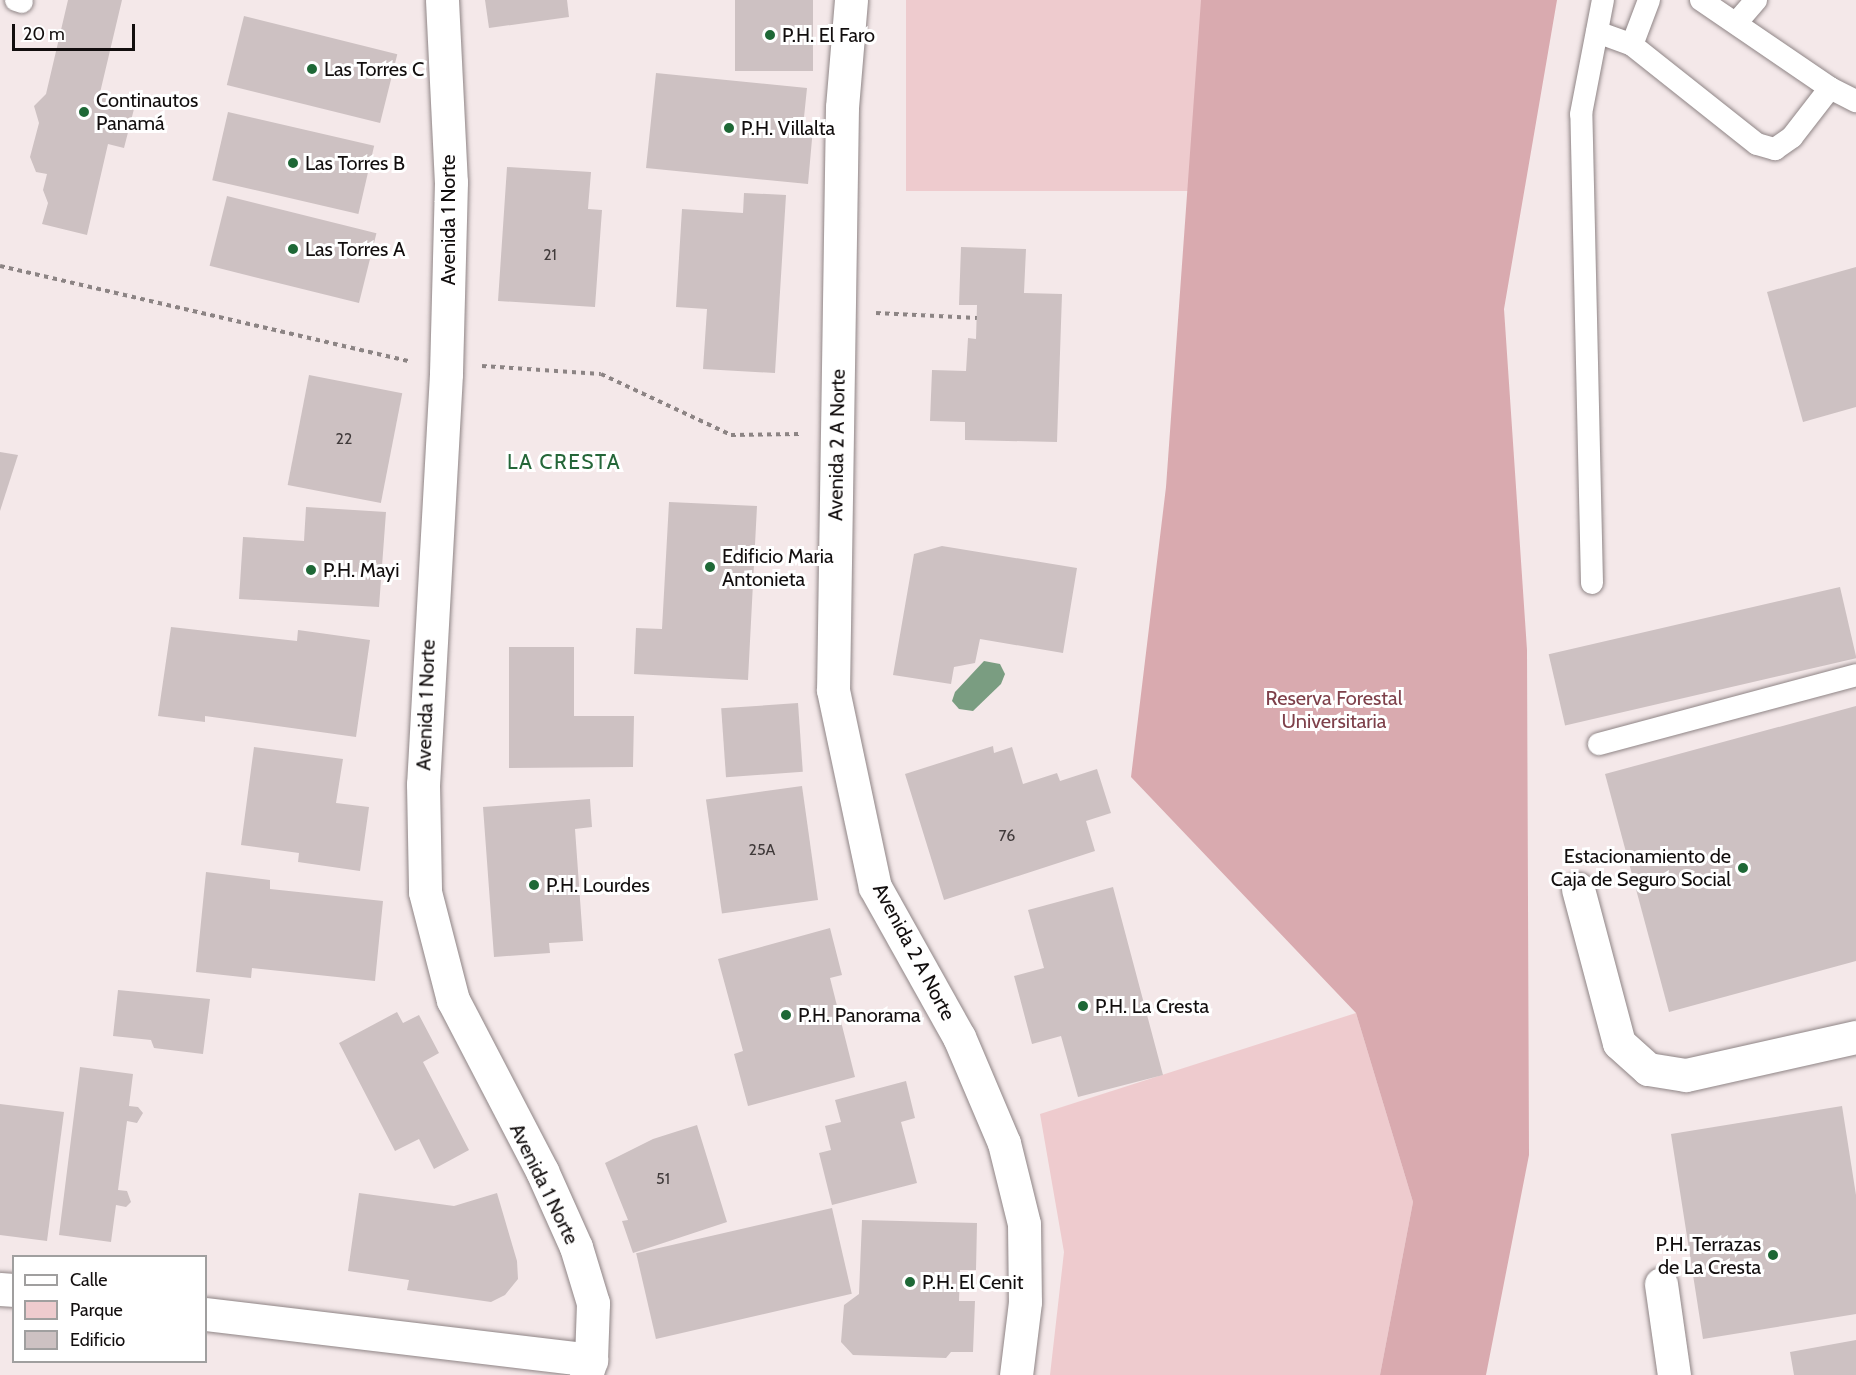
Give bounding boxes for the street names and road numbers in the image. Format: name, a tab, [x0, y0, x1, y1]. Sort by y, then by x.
street label: Avenida 1 Norte	[436, 154, 460, 286]
street label: Avenida 2 A Norte	[824, 369, 850, 521]
street label: Avenida 1 Norte	[412, 639, 440, 771]
street label: Avenida 2 A Norte	[868, 879, 960, 1025]
street label: Avenida 1 Norte	[504, 1120, 584, 1248]

